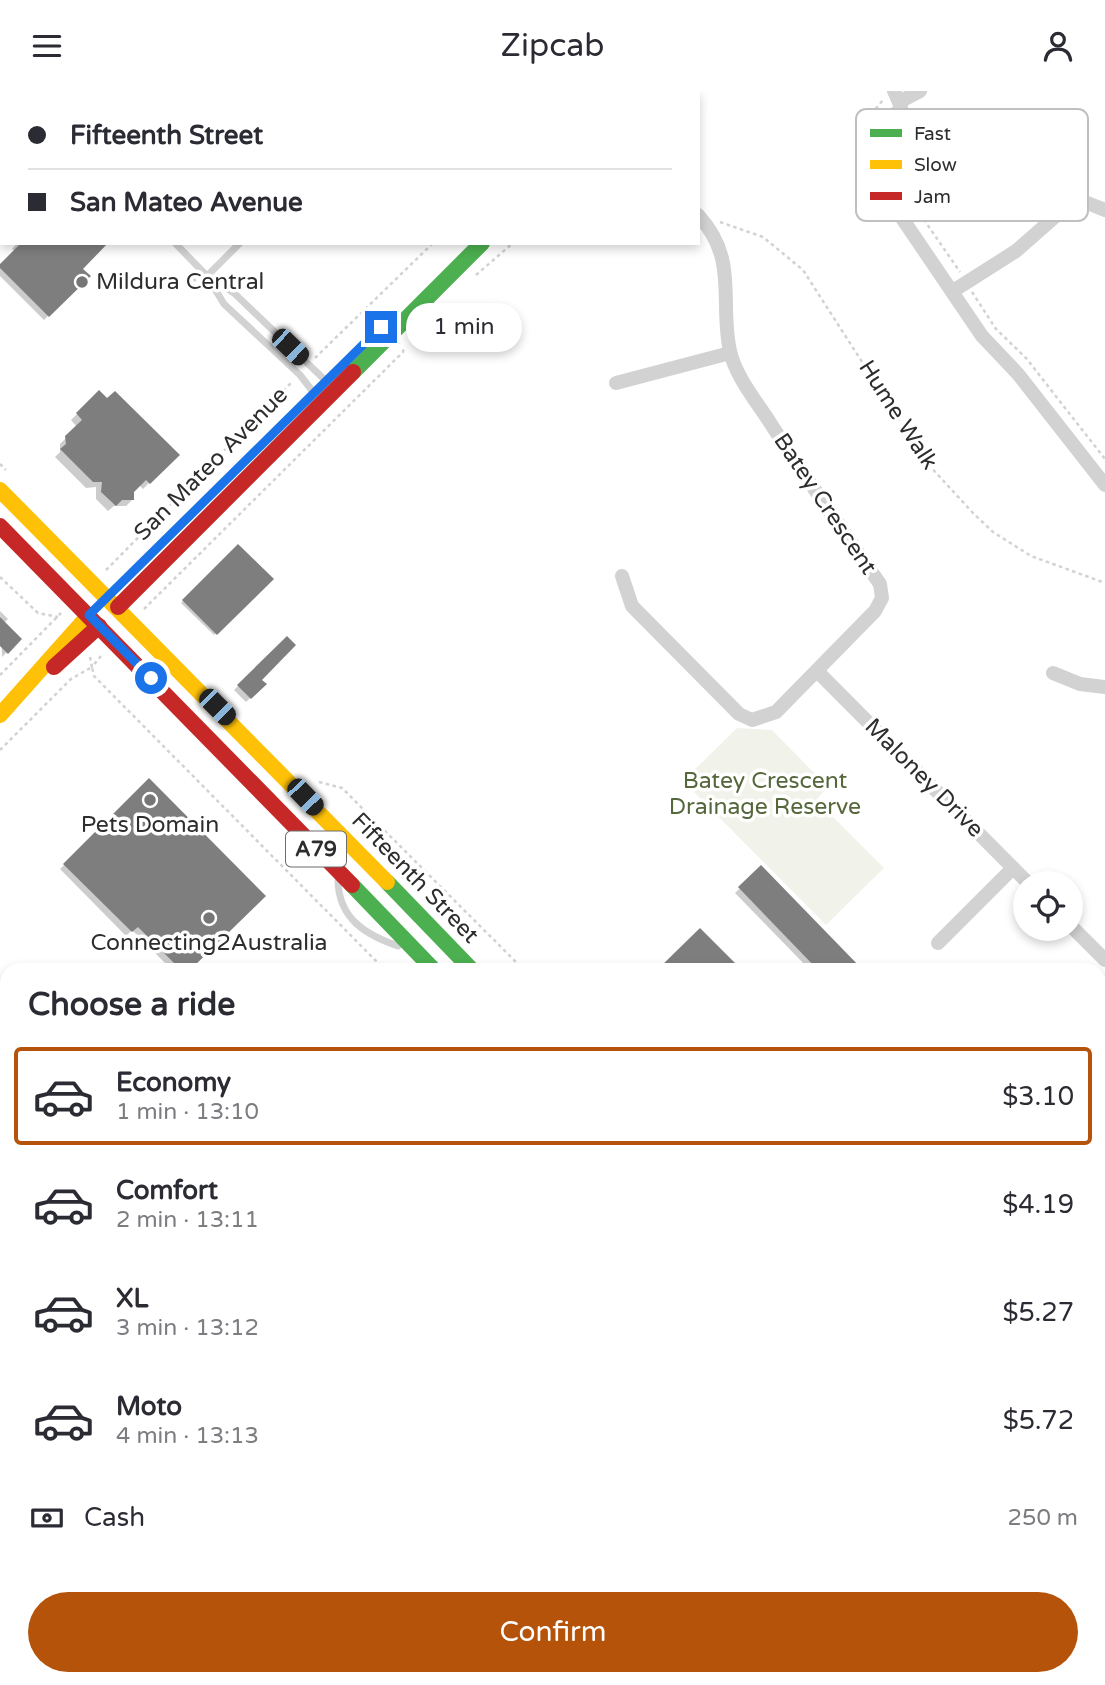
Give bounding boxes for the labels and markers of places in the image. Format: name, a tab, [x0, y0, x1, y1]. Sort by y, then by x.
place label: Mildura Central	[96, 268, 264, 296]
marker: Mildura Central	[74, 274, 90, 290]
marker: Pets Domain	[142, 792, 158, 808]
place label: Pets Domain	[81, 811, 219, 839]
marker: Connecting2Australia	[201, 910, 217, 926]
place label: Connecting2Australia	[90, 929, 328, 957]

